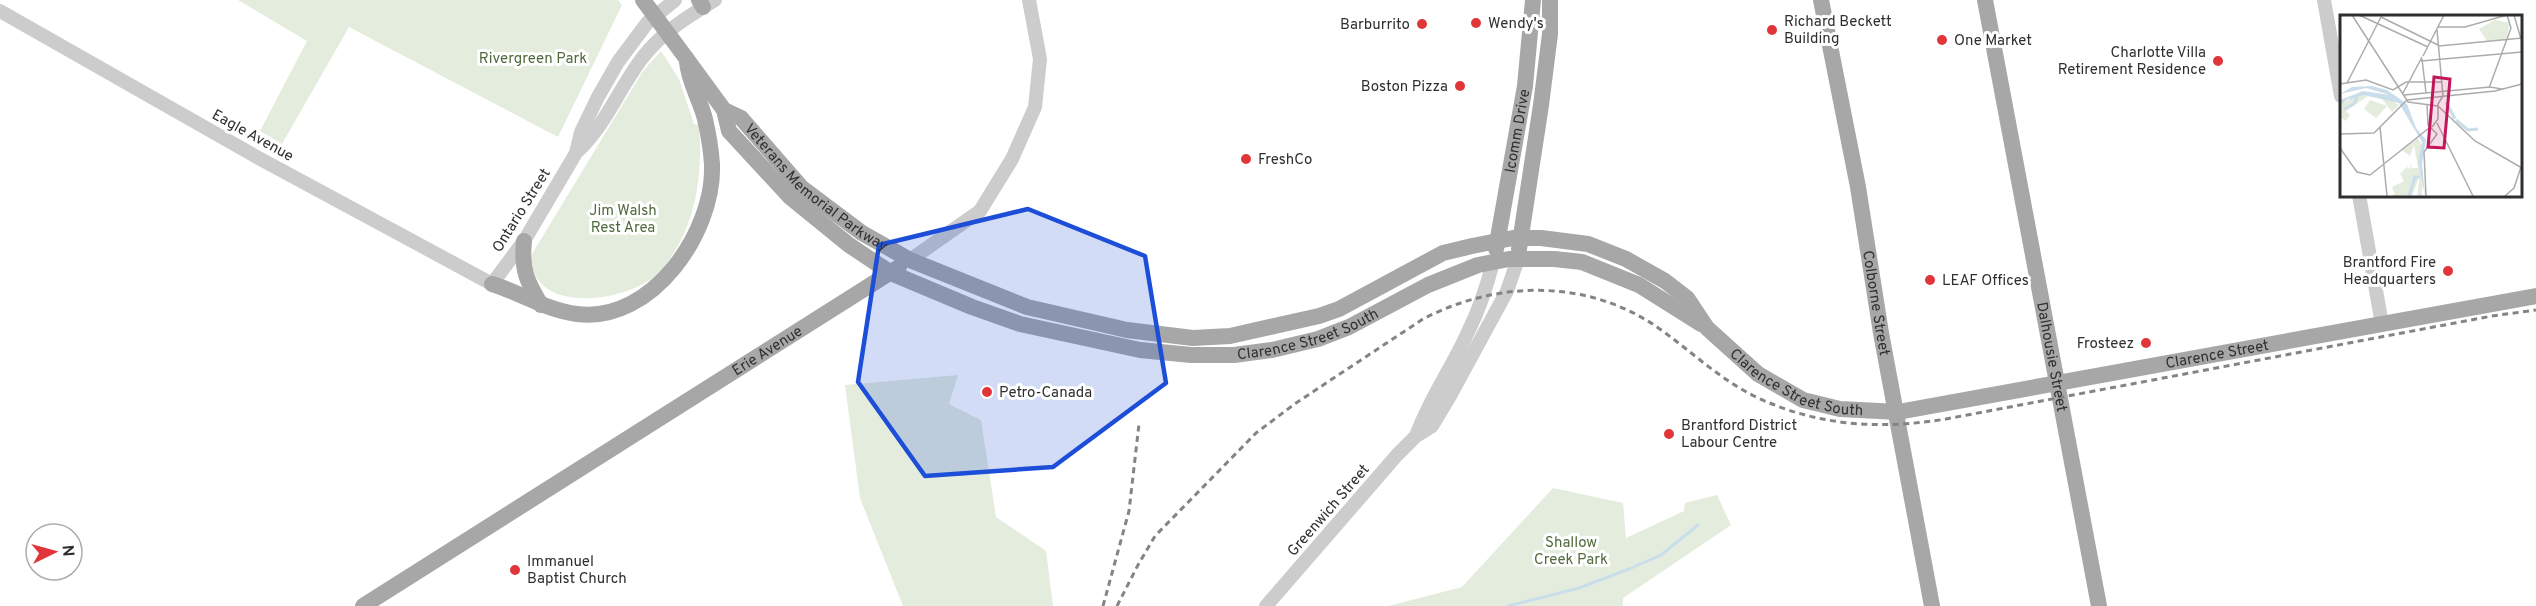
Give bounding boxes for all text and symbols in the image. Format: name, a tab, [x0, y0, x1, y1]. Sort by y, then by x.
place label: Richard Beckett Building	[1784, 13, 1892, 49]
place label: Wendy's	[1488, 15, 1544, 34]
inset map	[2340, 15, 2521, 196]
place label: Barburrito	[1340, 16, 1410, 35]
marker: Wendy's	[1469, 16, 1483, 30]
marker: Barburrito	[1415, 17, 1429, 31]
marker: Richard Beckett Building	[1765, 23, 1779, 37]
place label: One Market	[1954, 32, 2032, 51]
marker: One Market	[1935, 33, 1949, 47]
place label: Charlotte Villa Retirement Residence	[2058, 44, 2206, 80]
park label: Rivergreen Park	[479, 50, 587, 69]
marker: Charlotte Villa Retirement Residence	[2211, 54, 2225, 68]
place label: Boston Pizza	[1361, 78, 1448, 97]
marker: Boston Pizza	[1453, 79, 1467, 93]
street label: Icomm Drive	[1502, 88, 1535, 175]
street label: Eagle Avenue	[208, 106, 296, 167]
street label: Veterans Memorial Parkway	[739, 120, 891, 257]
place label: FreshCo	[1258, 151, 1312, 170]
marker: FreshCo	[1239, 152, 1253, 166]
street label: Ontario Street	[489, 165, 556, 256]
park label: Jim Walsh Rest Area	[589, 202, 657, 238]
street label: Colborne Street	[1857, 249, 1893, 357]
place label: Brantford Fire Headquarters	[2343, 254, 2436, 290]
marker: Brantford Fire Headquarters	[2441, 264, 2455, 278]
place label: LEAF Offices	[1942, 272, 2029, 291]
marker: LEAF Offices	[1923, 273, 1937, 287]
street label: Dalhousie Street	[2031, 301, 2070, 413]
street label: Clarence Street South	[1236, 305, 1382, 366]
street label: Erie Avenue	[729, 322, 807, 381]
place label: Frosteez	[2077, 335, 2134, 354]
marker: Frosteez	[2139, 336, 2153, 350]
street label: Clarence Street	[2164, 337, 2270, 374]
street label: Clarence Street South	[1725, 345, 1863, 421]
place label: Petro-Canada	[999, 384, 1092, 403]
marker: Petro-Canada	[980, 385, 994, 399]
place label: Brantford District Labour Centre	[1681, 417, 1797, 453]
marker: Brantford District Labour Centre	[1662, 427, 1676, 441]
street label: Greenwich Street	[1284, 461, 1374, 561]
north arrow	[24, 522, 84, 582]
park label: Shallow Creek Park	[1534, 534, 1608, 570]
text: N	[56, 544, 77, 557]
place label: Immanuel Baptist Church	[527, 553, 627, 589]
marker: Immanuel Baptist Church	[508, 563, 522, 577]

